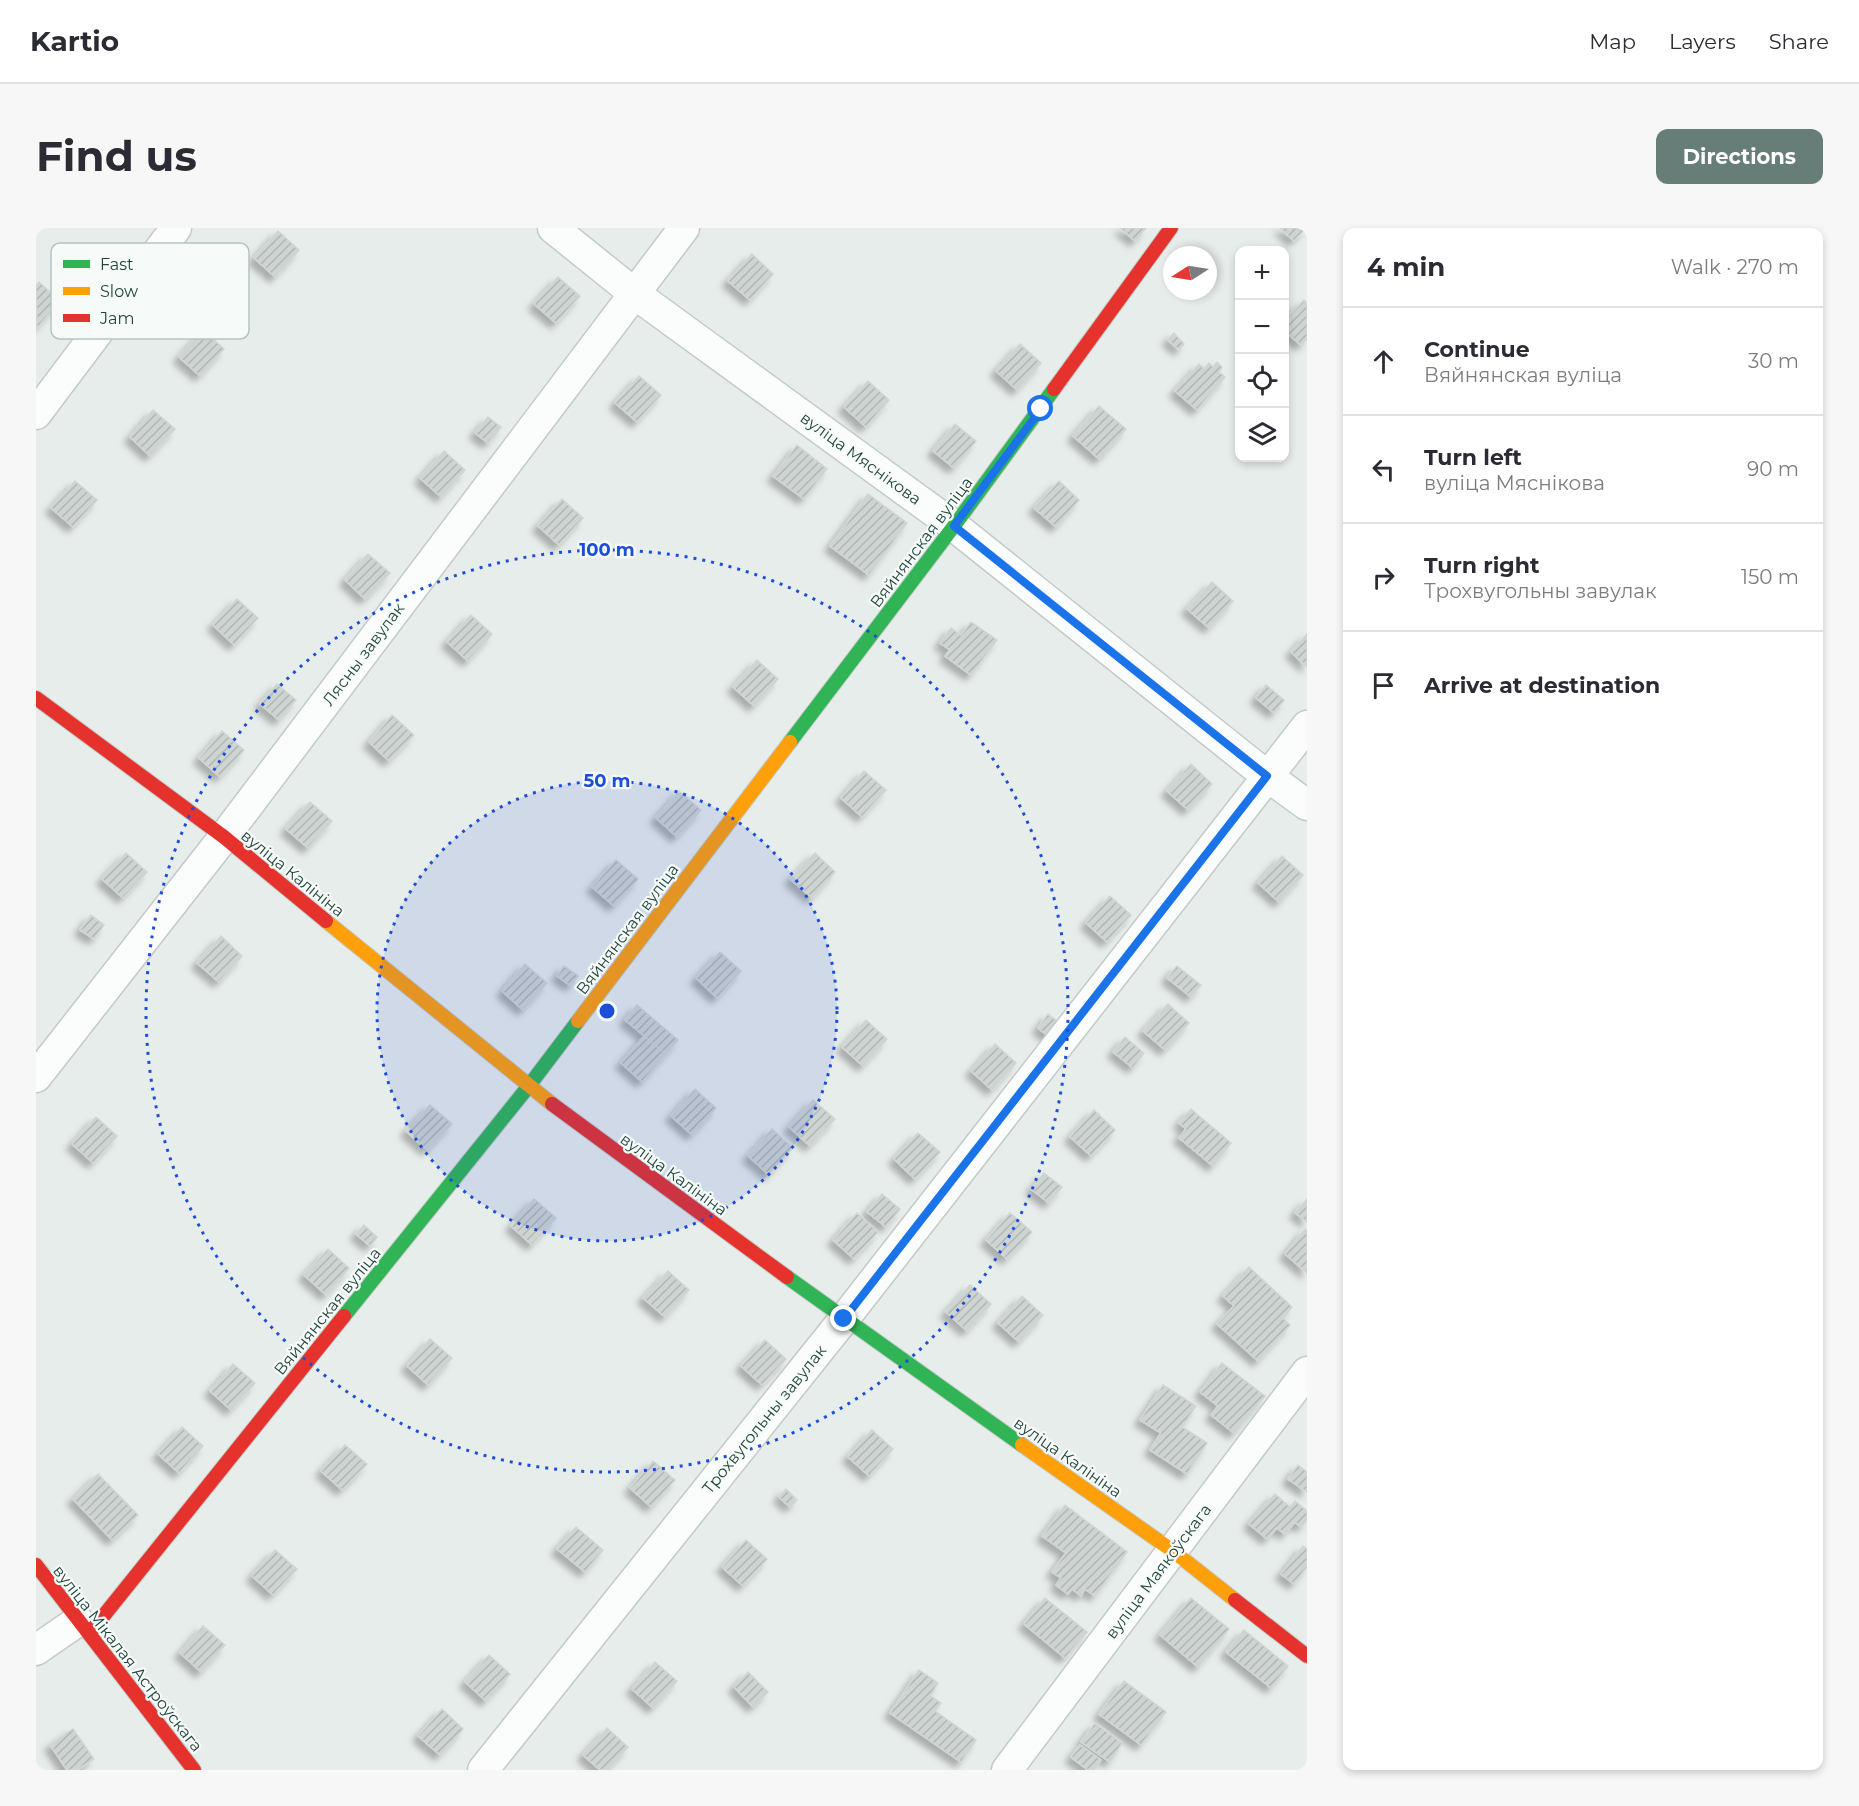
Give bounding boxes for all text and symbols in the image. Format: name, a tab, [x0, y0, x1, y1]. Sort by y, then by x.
text: Kartio	[30, 24, 119, 58]
text: Map	[1589, 29, 1636, 54]
text: Layers	[1669, 29, 1736, 54]
text: Share	[1769, 29, 1829, 54]
button: Directions	[1656, 129, 1823, 184]
text: Find us	[36, 130, 197, 182]
legend	[51, 243, 249, 339]
north arrow	[1163, 246, 1217, 300]
map controls	[1235, 246, 1289, 462]
button: +	[1235, 246, 1289, 300]
text: 4 min	[1367, 251, 1445, 283]
text: Fast	[100, 255, 134, 274]
text: Walk · 270 m	[1671, 255, 1799, 279]
text: Slow	[100, 282, 138, 301]
button: −	[1235, 300, 1289, 354]
text: Jam	[99, 309, 134, 328]
text: Continue	[1424, 336, 1530, 363]
icon: ahead	[1367, 345, 1400, 378]
text: 30 m	[1748, 349, 1799, 373]
button: locate	[1235, 354, 1289, 408]
text: Вяйнянская вуліца	[1424, 363, 1622, 387]
route start	[1027, 395, 1053, 421]
street label: вуліца Мяснікова	[797, 408, 925, 509]
button: layers	[1235, 408, 1289, 462]
text: Turn left	[1424, 444, 1522, 471]
icon: left	[1367, 453, 1400, 486]
text: 90 m	[1747, 457, 1799, 481]
text: вуліца Мяснікова	[1424, 471, 1605, 495]
street label: Вяйнянская вуліца	[866, 473, 977, 611]
text: 100 m	[579, 539, 635, 561]
text: Turn right	[1424, 552, 1539, 579]
icon: right	[1367, 561, 1400, 594]
text: 150 m	[1741, 565, 1799, 589]
text: Трохвугольны завулак	[1424, 579, 1657, 603]
street label: Лясны завулак	[319, 599, 409, 709]
icon: arrive	[1367, 669, 1400, 702]
text: Arrive at destination	[1424, 672, 1660, 699]
text: 50 m	[584, 770, 630, 792]
street label: вуліца Калініна	[237, 826, 348, 921]
street label: Вяйнянская вуліца	[572, 860, 683, 998]
centre of rings	[597, 1001, 617, 1021]
street label: вуліца Калініна	[617, 1129, 731, 1220]
street label: Вяйнянская вуліца	[270, 1244, 385, 1379]
route end	[830, 1305, 856, 1331]
street label: Трохвугольны завулак	[698, 1340, 831, 1498]
street label: вуліца Калініна	[1010, 1413, 1125, 1502]
street label: вуліца Маякоўскага	[1102, 1500, 1215, 1642]
street label: вуліца Мікалая Астроўскага	[49, 1561, 206, 1755]

